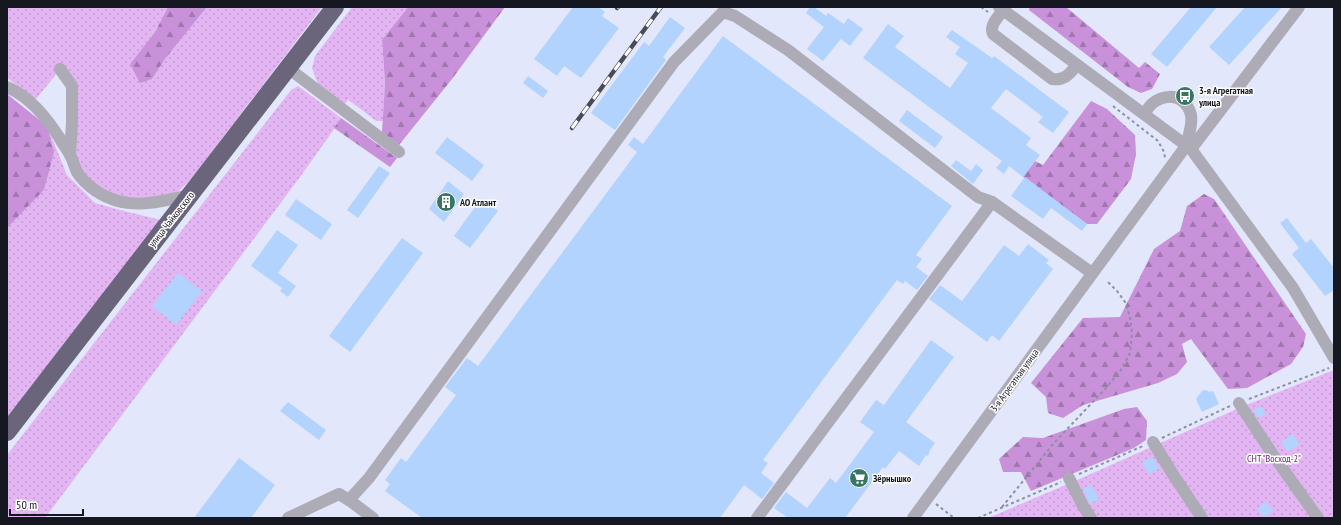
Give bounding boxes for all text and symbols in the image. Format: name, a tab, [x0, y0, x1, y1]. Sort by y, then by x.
place label: 3-я Агрегатная улица	[1198, 84, 1253, 109]
bus stop icon: 3-я Агрегатная улица	[1174, 85, 1196, 107]
street label: улица Чайковского	[146, 189, 197, 250]
building icon: АО Атлант	[435, 191, 457, 213]
place label: АО Атлант	[459, 196, 497, 209]
street label: 3-я Агрегатная улица	[987, 346, 1041, 414]
park label: СНТ "Восход-2"	[1247, 452, 1301, 465]
supermarket icon: Зёрнышко	[848, 467, 870, 489]
place label: Зёрнышко	[873, 472, 912, 485]
scale bar	[10, 491, 83, 517]
text: 50 m	[16, 497, 37, 512]

